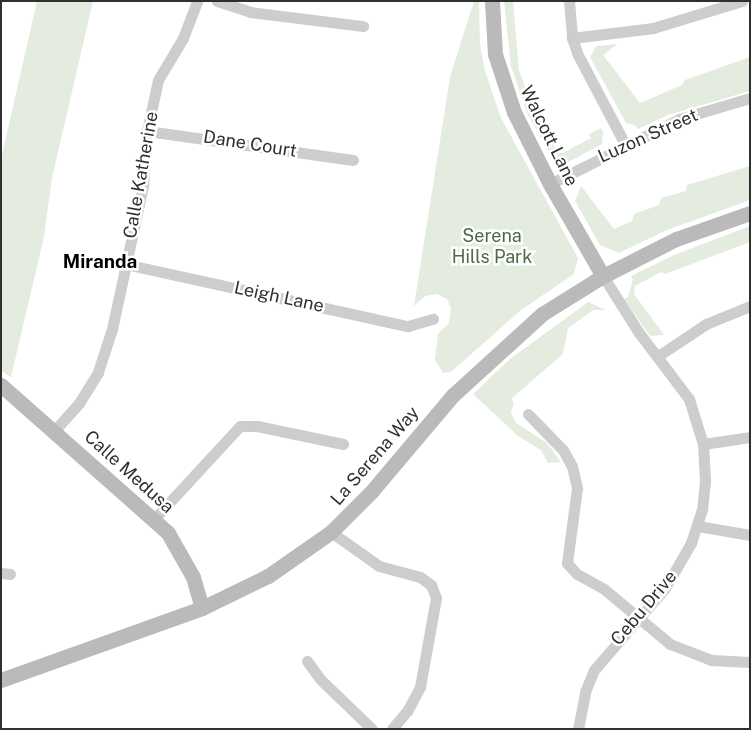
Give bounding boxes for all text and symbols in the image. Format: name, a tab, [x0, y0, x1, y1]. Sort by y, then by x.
street label: Walcott Lane	[515, 82, 583, 190]
street label: Luzon Street	[595, 104, 701, 168]
street label: Calle Katherine	[119, 110, 163, 240]
street label: Dane Court	[202, 126, 298, 162]
park label: Serena Hills Park	[452, 226, 532, 268]
district label: Miranda	[63, 251, 137, 273]
street label: Leigh Lane	[232, 277, 326, 317]
street label: La Serena Way	[326, 402, 424, 510]
street label: Calle Medusa	[80, 426, 178, 518]
street label: Cebu Drive	[606, 566, 682, 650]

